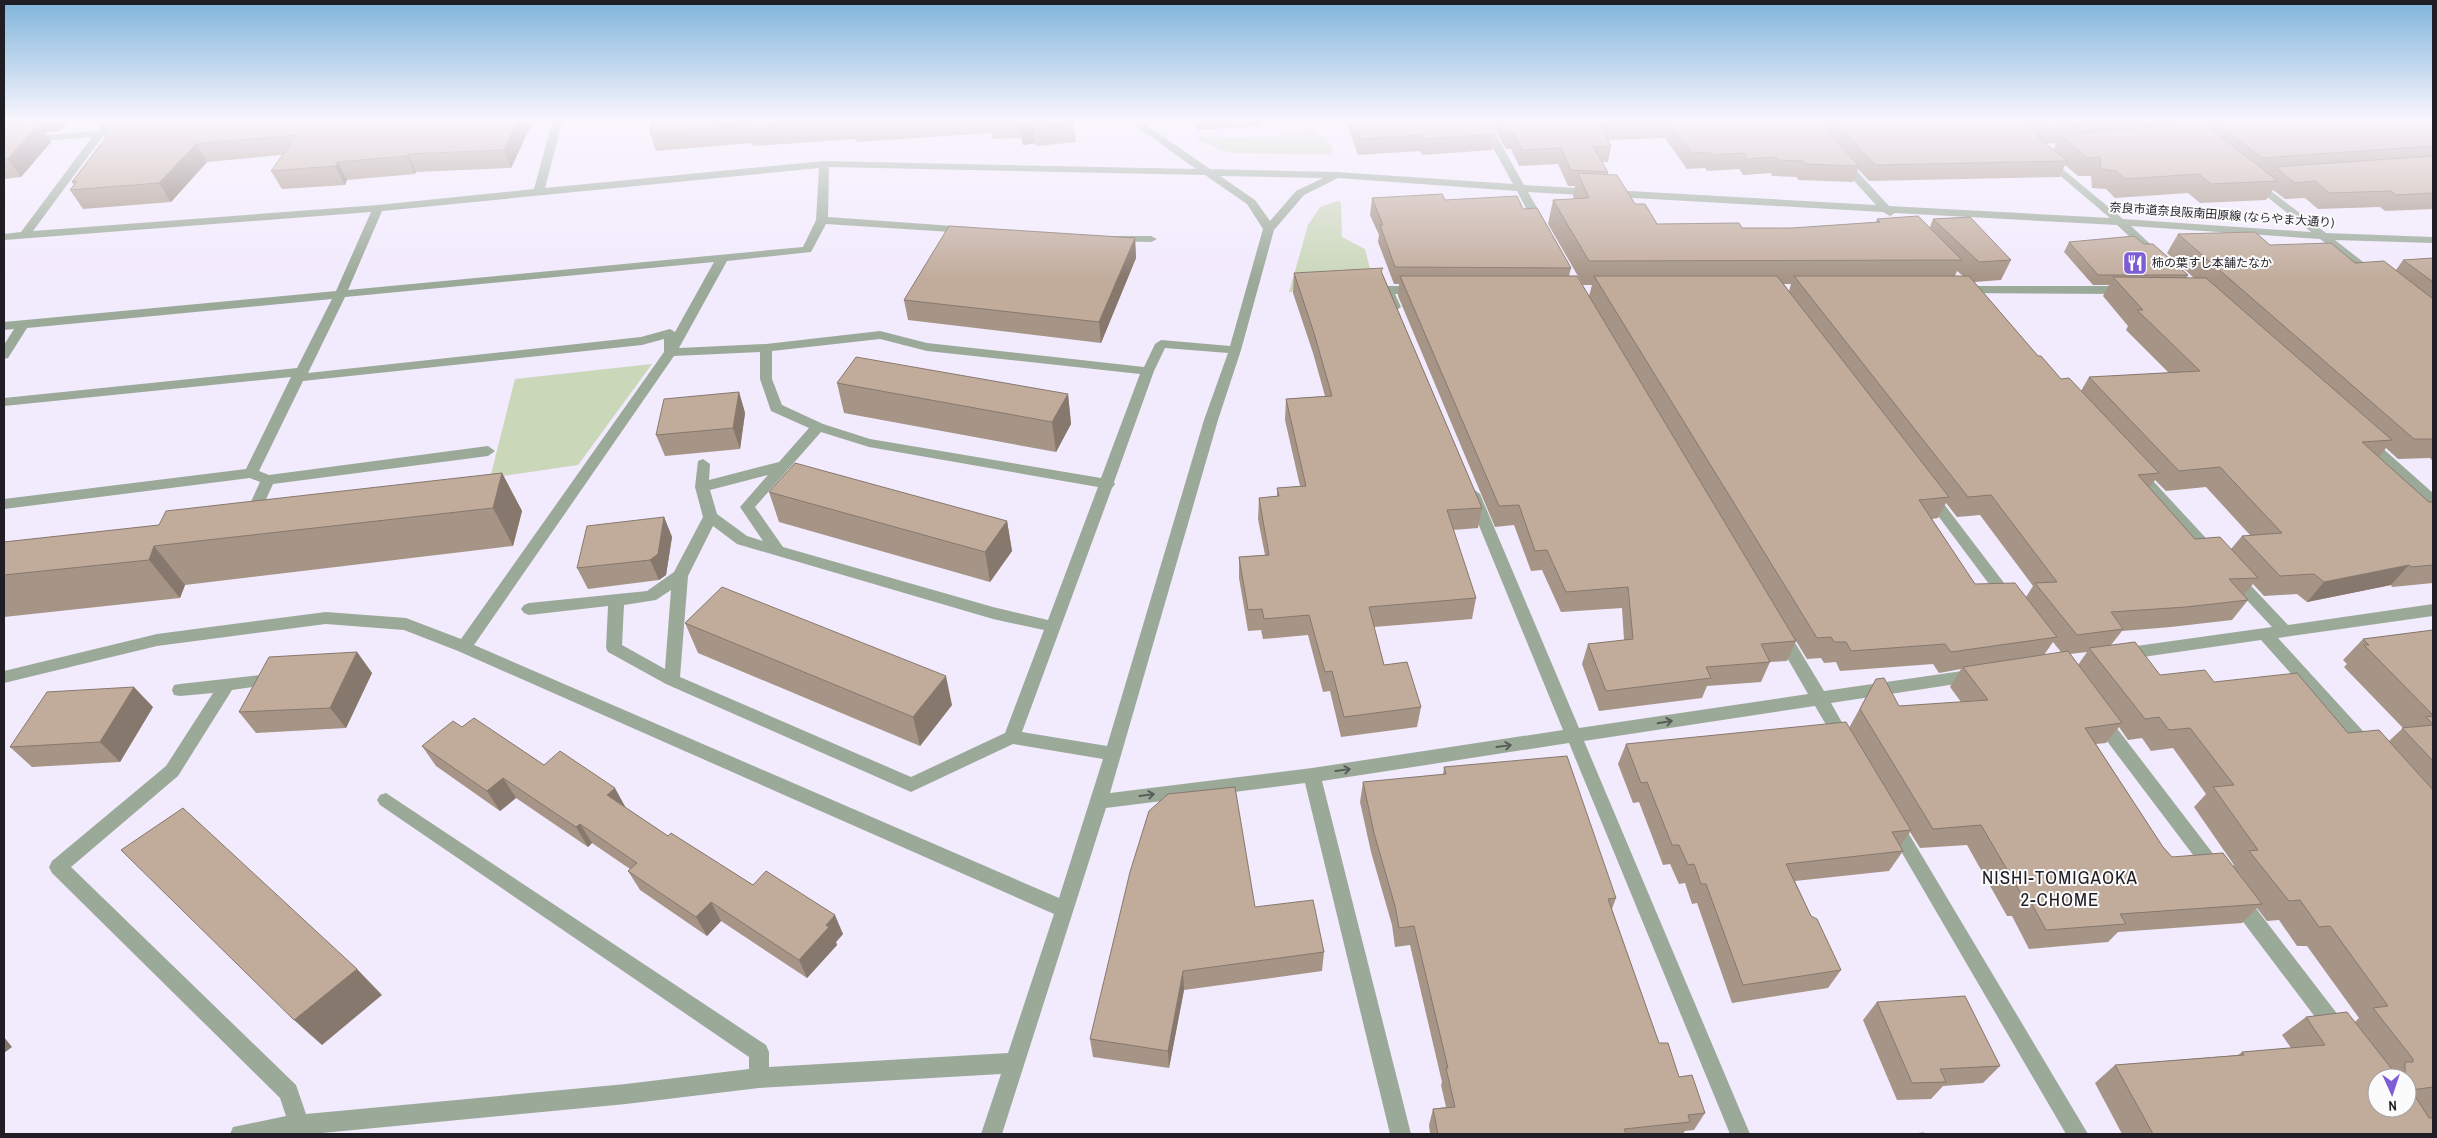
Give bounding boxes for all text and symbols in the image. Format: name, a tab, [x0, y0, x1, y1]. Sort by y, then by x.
street label: 奈良市道奈良阪南田原線 (ならやま大通り)	[2109, 199, 2335, 231]
restaurant icon: 柿の葉すし本舗たなか	[2122, 250, 2148, 276]
place label: 柿の葉すし本舗たなか	[2152, 255, 2272, 271]
one-way arrow	[1656, 716, 1672, 726]
one-way arrow	[1496, 741, 1512, 751]
one-way arrow	[1335, 765, 1351, 775]
one-way arrow	[1139, 790, 1155, 800]
district label: NISHI-TOMIGAOKA 2-CHOME	[1982, 864, 2138, 912]
north arrow	[2367, 1068, 2417, 1118]
text: N	[2388, 1097, 2397, 1115]

